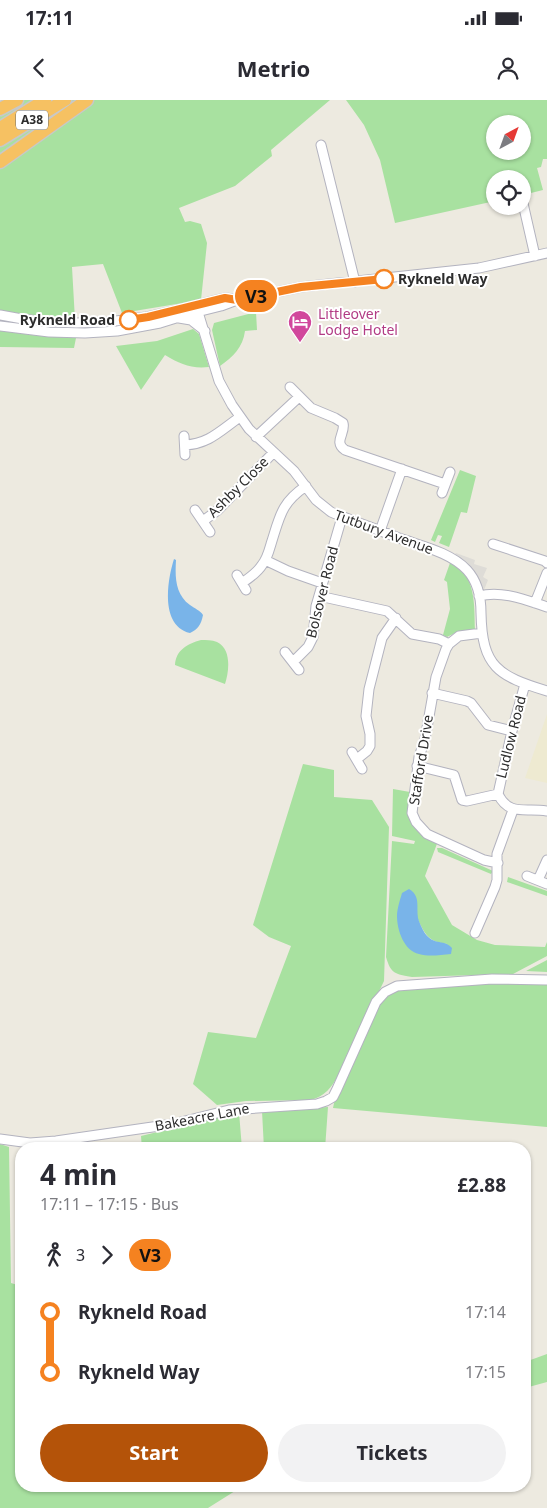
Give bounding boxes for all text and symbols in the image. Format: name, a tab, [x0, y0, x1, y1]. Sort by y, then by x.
text: 17:11	[25, 5, 74, 31]
text: Metrio	[237, 53, 310, 83]
icon: back	[25, 54, 53, 82]
icon: person	[494, 54, 522, 82]
road number: A38	[16, 110, 48, 130]
north arrow	[486, 115, 531, 160]
map controls	[486, 115, 531, 215]
button: locate	[486, 170, 531, 215]
marker: Rykneld Way	[374, 269, 394, 289]
place label: Rykneld Way	[398, 269, 488, 288]
line badge: V3	[234, 280, 278, 312]
text: V3	[245, 284, 267, 308]
place label: Littleover Lodge Hotel	[318, 304, 398, 339]
hotel icon: Littleover Lodge Hotel	[287, 309, 313, 343]
place label: Rykneld Road	[20, 310, 115, 329]
marker: Rykneld Road	[119, 310, 139, 330]
street label: Ashby Close	[203, 452, 272, 521]
street label: Tutbury Avenue	[332, 505, 436, 558]
street label: Bolsover Road	[301, 544, 342, 640]
street label: Ludlow Road	[491, 693, 530, 780]
street label: Stafford Drive	[404, 713, 437, 806]
street label: Bakeacre Lane	[153, 1098, 251, 1135]
text: 4 min	[40, 1155, 117, 1193]
text: £2.88	[457, 1172, 506, 1198]
text: 17:11 – 17:15 · Bus	[40, 1193, 179, 1215]
icon: walk	[40, 1241, 68, 1269]
icon: forward	[93, 1241, 121, 1269]
text: V3	[139, 1243, 161, 1267]
text: 3	[76, 1244, 85, 1266]
text: Rykneld Road	[78, 1299, 207, 1325]
text: 17:14	[465, 1301, 506, 1323]
text: Rykneld Way	[78, 1359, 200, 1385]
text: 17:15	[465, 1361, 506, 1383]
button: Start	[40, 1424, 268, 1482]
button: Tickets	[278, 1424, 506, 1482]

